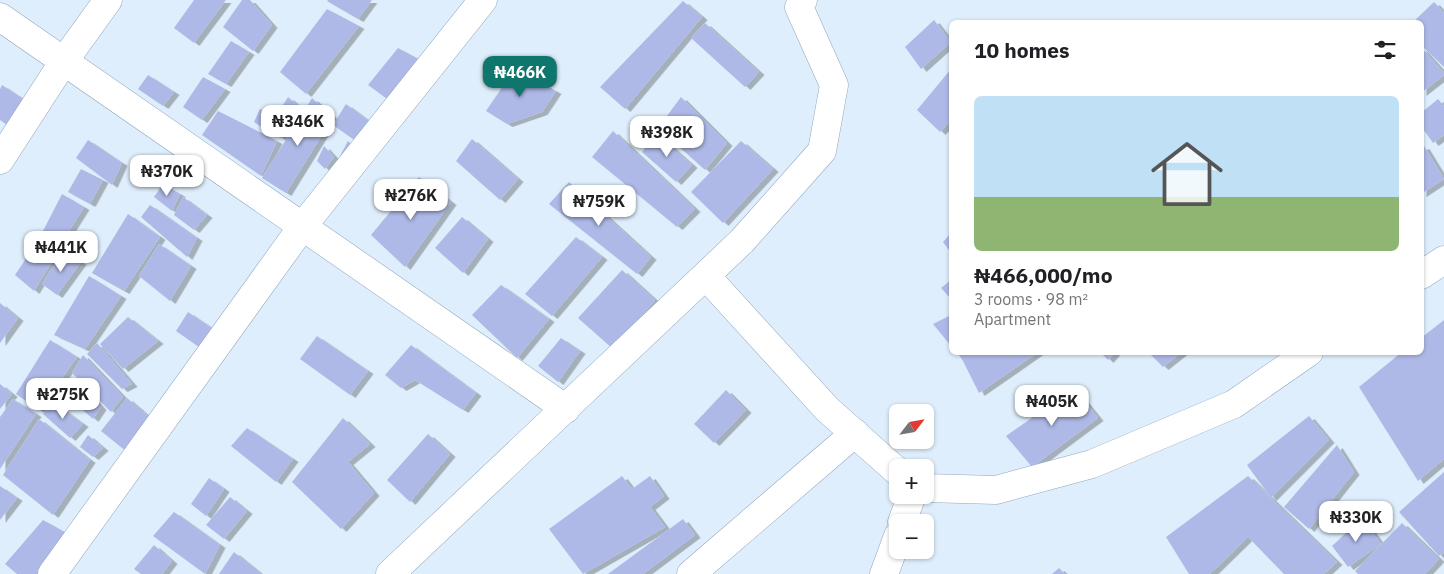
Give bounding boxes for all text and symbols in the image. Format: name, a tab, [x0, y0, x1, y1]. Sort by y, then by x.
text: 10 homes	[974, 36, 1070, 64]
icon: filters	[1371, 36, 1399, 64]
pin: ₦466K	[485, 56, 555, 98]
text: ₦466K	[494, 62, 546, 82]
pin: ₦346K	[263, 104, 333, 147]
text: ₦346K	[272, 111, 324, 131]
pin: ₦398K	[632, 116, 702, 158]
text: ₦398K	[641, 122, 693, 142]
icon: home	[1142, 129, 1232, 219]
pin: ₦370K	[132, 154, 202, 197]
text: ₦370K	[141, 161, 193, 181]
pin: ₦276K	[376, 178, 446, 221]
pin: ₦759K	[564, 184, 634, 227]
text: ₦276K	[385, 185, 437, 205]
text: ₦759K	[573, 191, 625, 211]
pin: ₦441K	[26, 230, 96, 273]
text: ₦441K	[35, 237, 87, 257]
text: ₦466,000/mo	[974, 261, 1112, 289]
text: 3 rooms · 98 m²	[974, 289, 1088, 309]
text: Apartment	[974, 309, 1051, 329]
pin: ₦275K	[28, 378, 98, 420]
text: ₦275K	[37, 384, 89, 404]
pin: ₦405K	[1017, 384, 1087, 427]
text: ₦405K	[1026, 391, 1078, 411]
north arrow	[889, 404, 934, 449]
map controls	[889, 404, 934, 559]
button: +	[889, 459, 934, 504]
pin: ₦330K	[1321, 500, 1391, 543]
text: ₦330K	[1330, 507, 1382, 527]
button: −	[889, 514, 934, 559]

